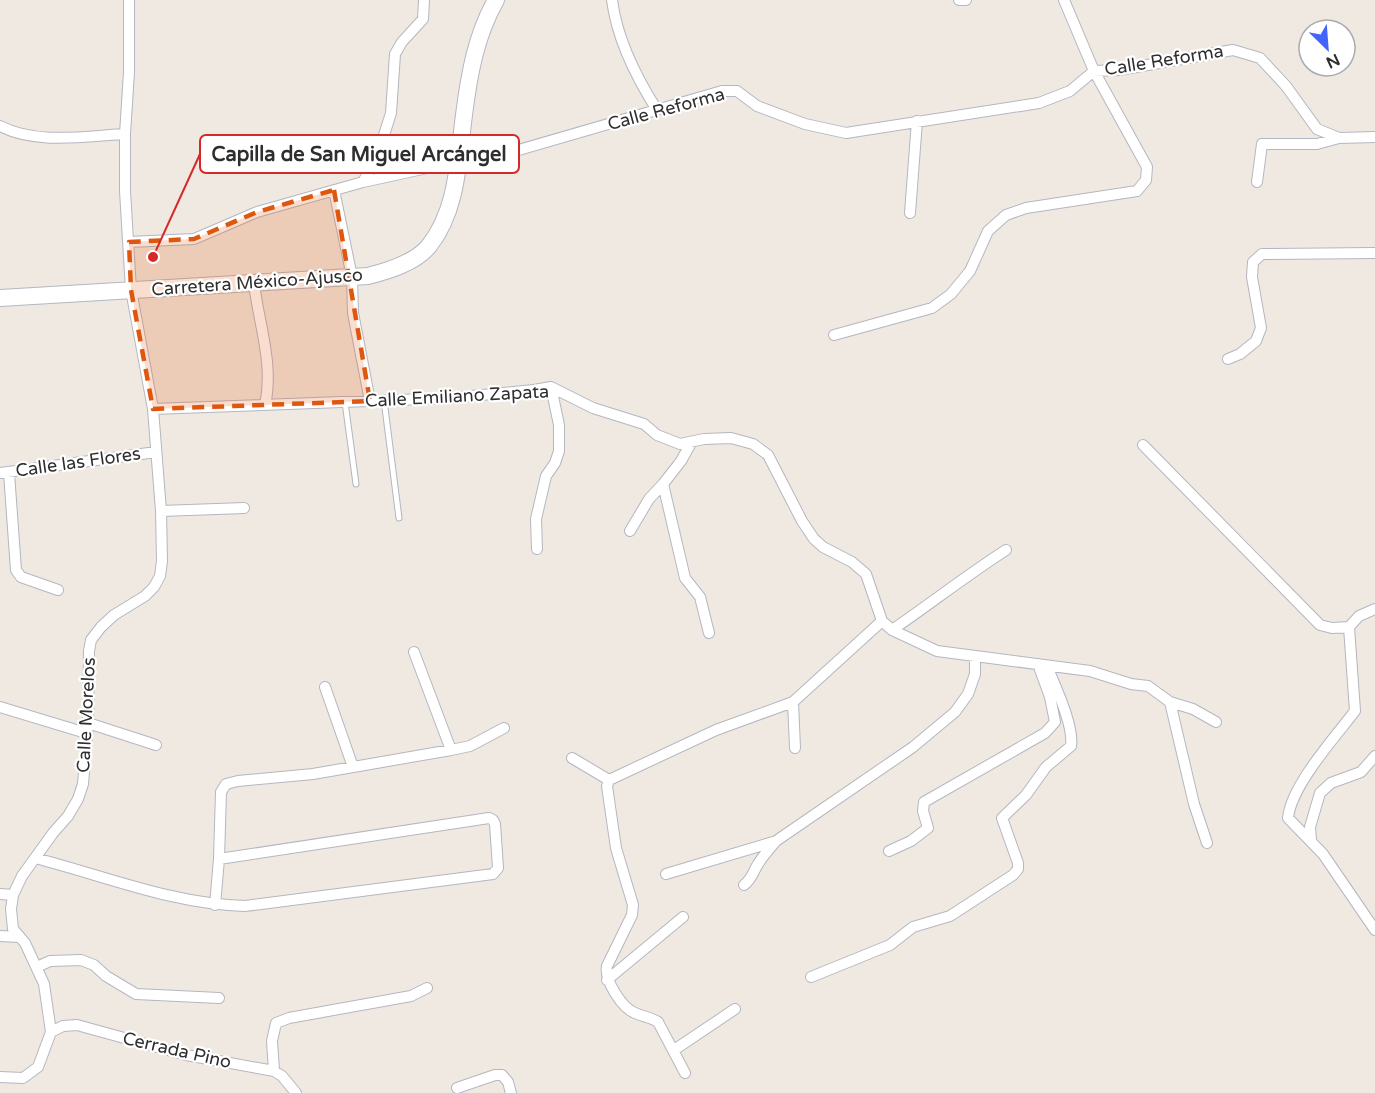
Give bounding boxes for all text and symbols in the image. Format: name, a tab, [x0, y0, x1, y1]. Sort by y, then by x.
north arrow	[1297, 18, 1357, 78]
street label: Calle Reforma	[1103, 40, 1225, 80]
text: N	[1323, 49, 1343, 72]
street label: Calle Reforma	[605, 83, 727, 135]
callout: Capilla de San Miguel Arcángel	[200, 135, 519, 173]
text: Capilla de San Miguel Arcángel	[212, 143, 506, 167]
street label: Carretera México-Ajusco	[151, 264, 364, 300]
street label: Calle Emiliano Zapata	[364, 380, 550, 412]
street label: Calle las Flores	[14, 442, 142, 482]
street label: Calle Morelos	[72, 657, 100, 773]
street label: Cerrada Pino	[121, 1027, 234, 1073]

